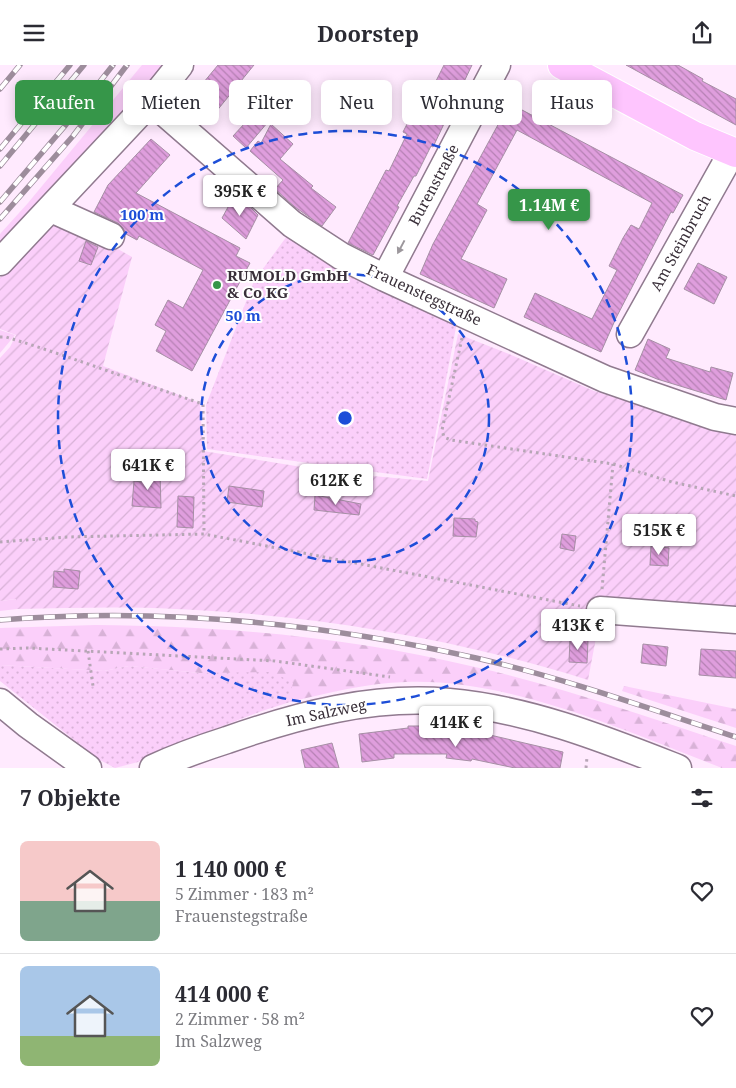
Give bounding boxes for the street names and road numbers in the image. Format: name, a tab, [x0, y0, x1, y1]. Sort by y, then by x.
street label: Burenstraße	[403, 141, 463, 229]
street label: Am Steinbruch	[645, 190, 715, 294]
street label: Frauenstegstraße	[364, 259, 485, 329]
street label: Im Salzweg	[284, 694, 368, 730]

